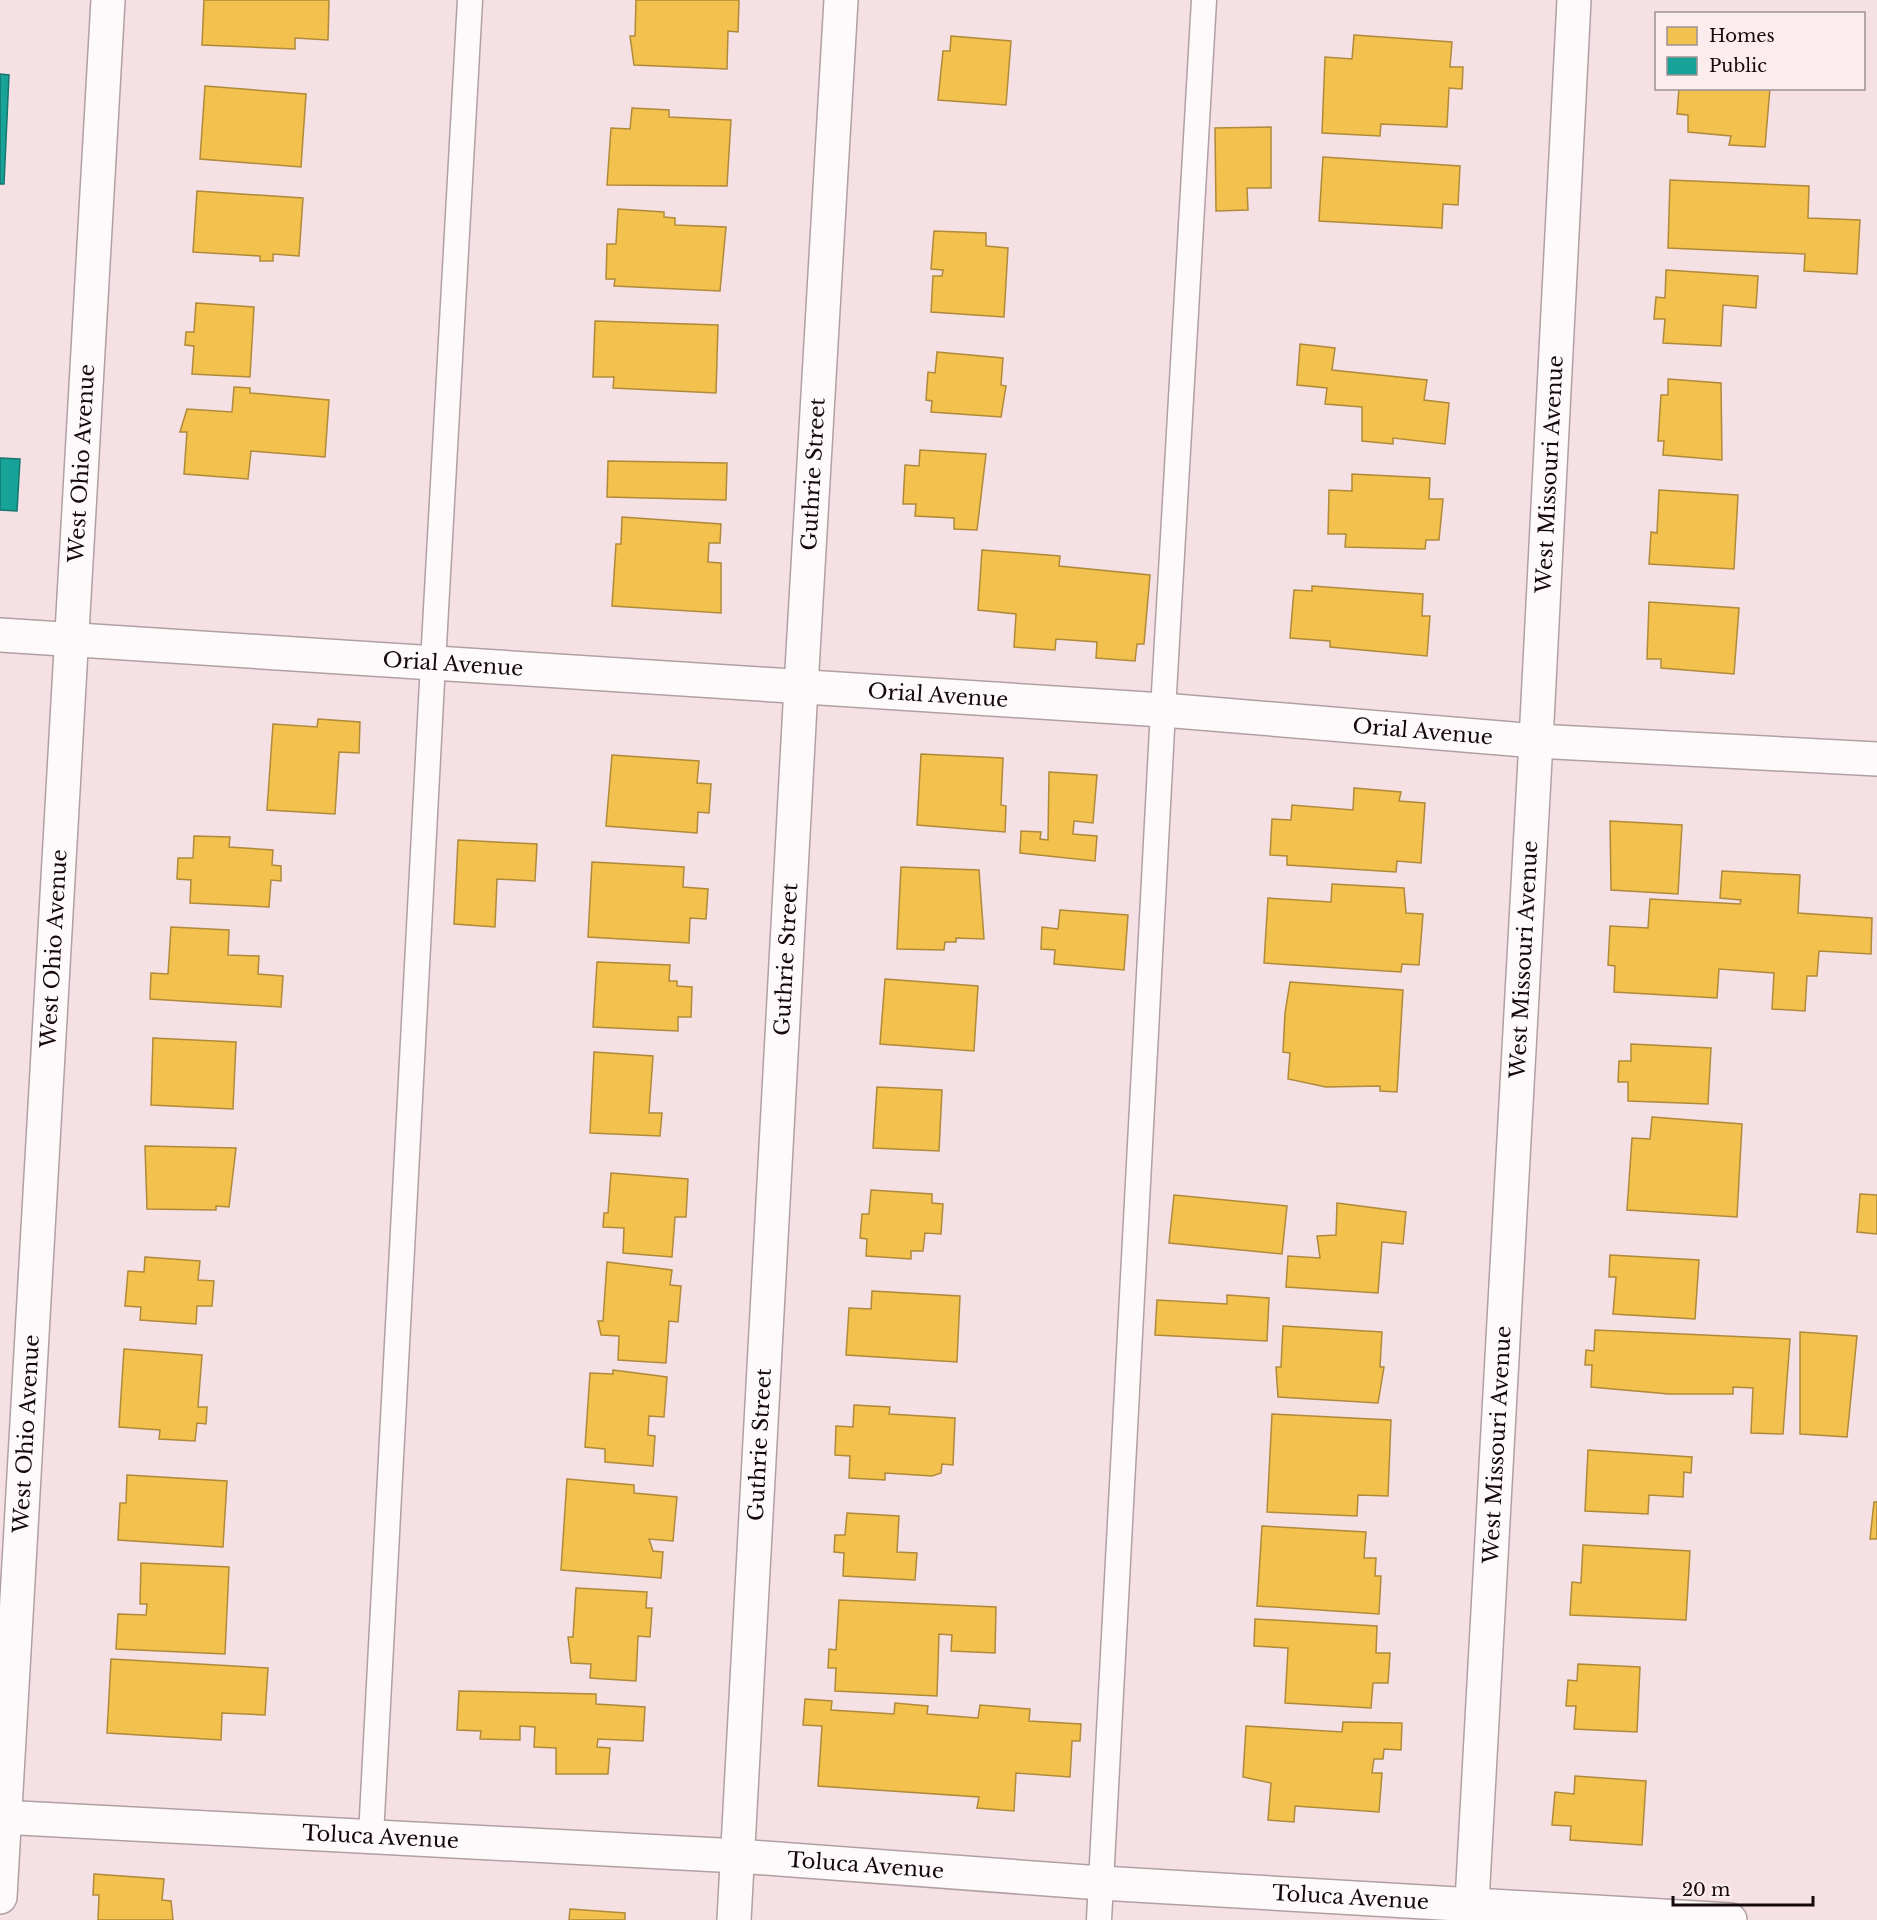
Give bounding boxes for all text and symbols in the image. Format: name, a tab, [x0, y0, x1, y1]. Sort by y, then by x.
legend	[1655, 12, 1865, 90]
text: Homes	[1709, 25, 1775, 47]
text: Public	[1709, 55, 1767, 77]
street label: West Missouri Avenue	[1531, 355, 1569, 595]
street label: West Ohio Avenue	[63, 363, 100, 564]
street label: Guthrie Street	[796, 397, 831, 551]
street label: Orial Avenue	[382, 647, 524, 682]
street label: Orial Avenue	[867, 678, 1009, 713]
street label: Orial Avenue	[1351, 713, 1494, 750]
street label: West Missouri Avenue	[1504, 840, 1543, 1080]
street label: West Ohio Avenue	[35, 849, 73, 1050]
street label: Guthrie Street	[769, 882, 803, 1037]
street label: West Missouri Avenue	[1478, 1325, 1517, 1565]
street label: West Ohio Avenue	[8, 1334, 45, 1535]
street label: Guthrie Street	[743, 1367, 777, 1522]
street label: Toluca Avenue	[301, 1820, 460, 1854]
street label: Toluca Avenue	[786, 1847, 945, 1884]
scale bar	[1673, 1869, 1812, 1907]
text: 20 m	[1682, 1879, 1730, 1901]
street label: Toluca Avenue	[1271, 1880, 1430, 1915]

